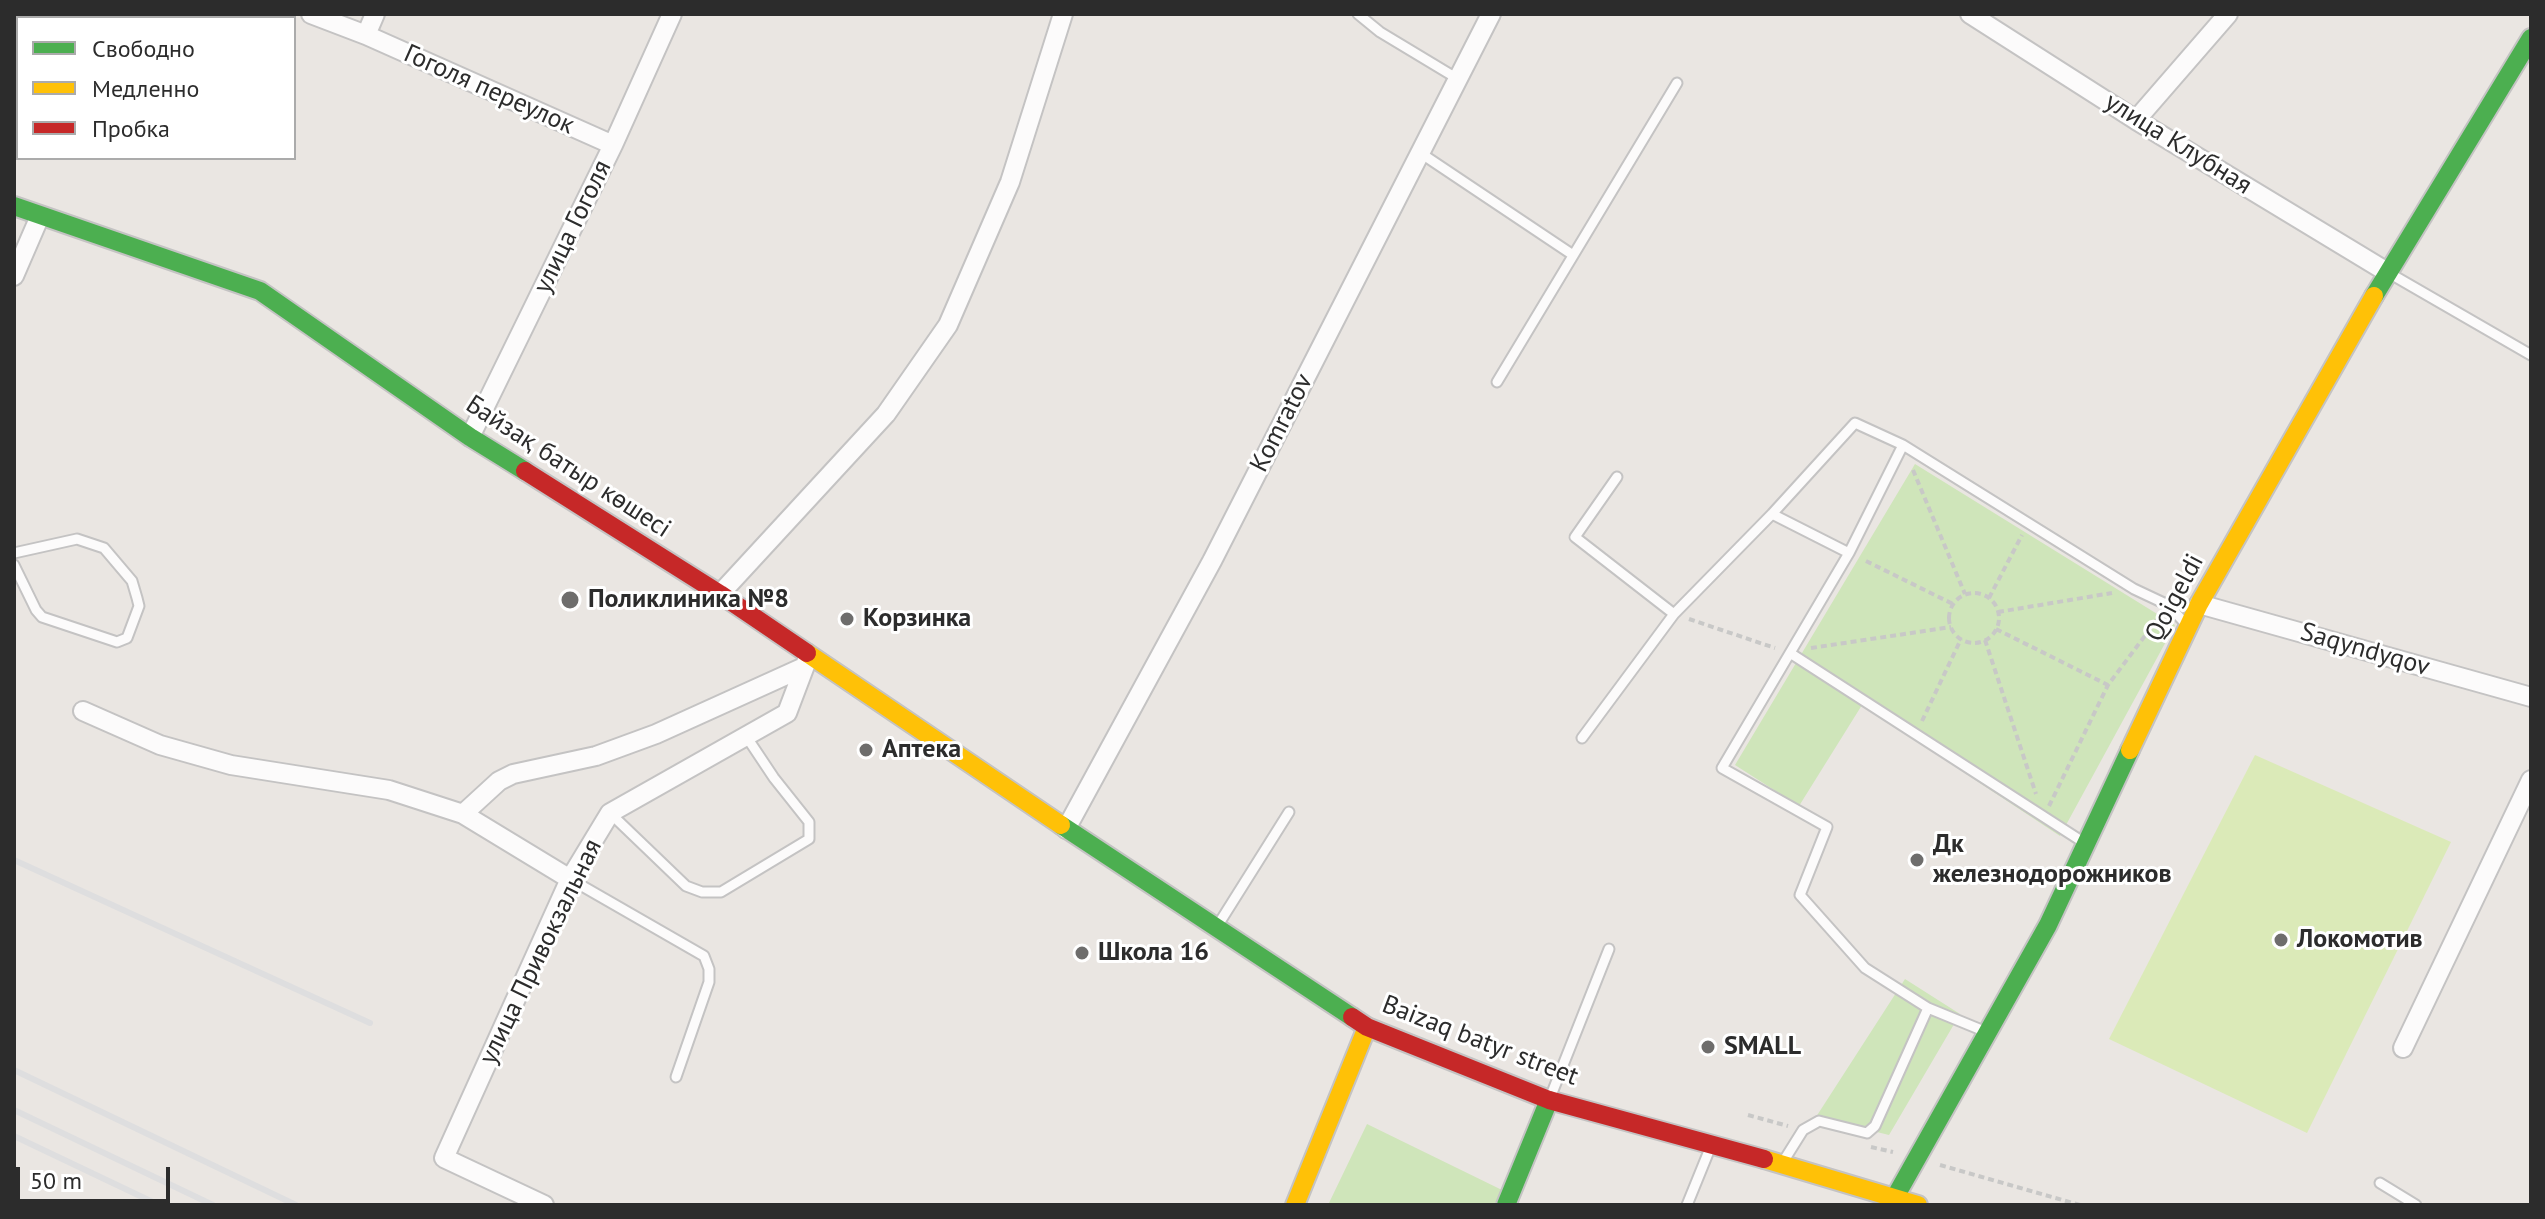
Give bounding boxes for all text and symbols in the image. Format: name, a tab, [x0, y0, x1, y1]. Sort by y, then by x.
legend	[16, 16, 296, 160]
text: Свободно	[92, 33, 195, 64]
street label: Гоголя переулок	[399, 39, 579, 141]
text: Медленно	[92, 73, 199, 104]
street label: улица Клубная	[2099, 86, 2257, 202]
text: Пробка	[92, 113, 170, 144]
street label: улица Гоголя	[527, 155, 619, 299]
street label: Komratov	[1244, 369, 1320, 477]
street label: Байзақ батыр көшесі	[460, 389, 676, 545]
street label: Qoigeldi	[2139, 549, 2211, 647]
place label: Поликлиника №8	[588, 584, 789, 616]
marker: Поликлиника №8	[559, 589, 581, 611]
place label: Корзинка	[863, 603, 971, 635]
marker: Корзинка	[838, 610, 856, 628]
street label: Saqyndyqov	[2297, 617, 2433, 683]
place label: Аптека	[882, 734, 961, 766]
marker: Аптека	[857, 741, 875, 759]
place label: Дк железнодорожников	[1933, 829, 2172, 890]
street label: улица Привокзальная	[473, 834, 609, 1070]
marker: Дк железнодорожников	[1908, 851, 1926, 869]
place label: Локомотив	[2297, 924, 2423, 956]
marker: Локомотив	[2272, 931, 2290, 949]
place label: Школа 16	[1098, 937, 1209, 969]
marker: Школа 16	[1073, 944, 1091, 962]
street label: Baizaq batyr street	[1377, 989, 1583, 1093]
place label: SMALL	[1724, 1031, 1801, 1063]
marker: SMALL	[1699, 1038, 1717, 1056]
scale bar	[20, 1151, 174, 1201]
text: 50 m	[30, 1165, 82, 1196]

